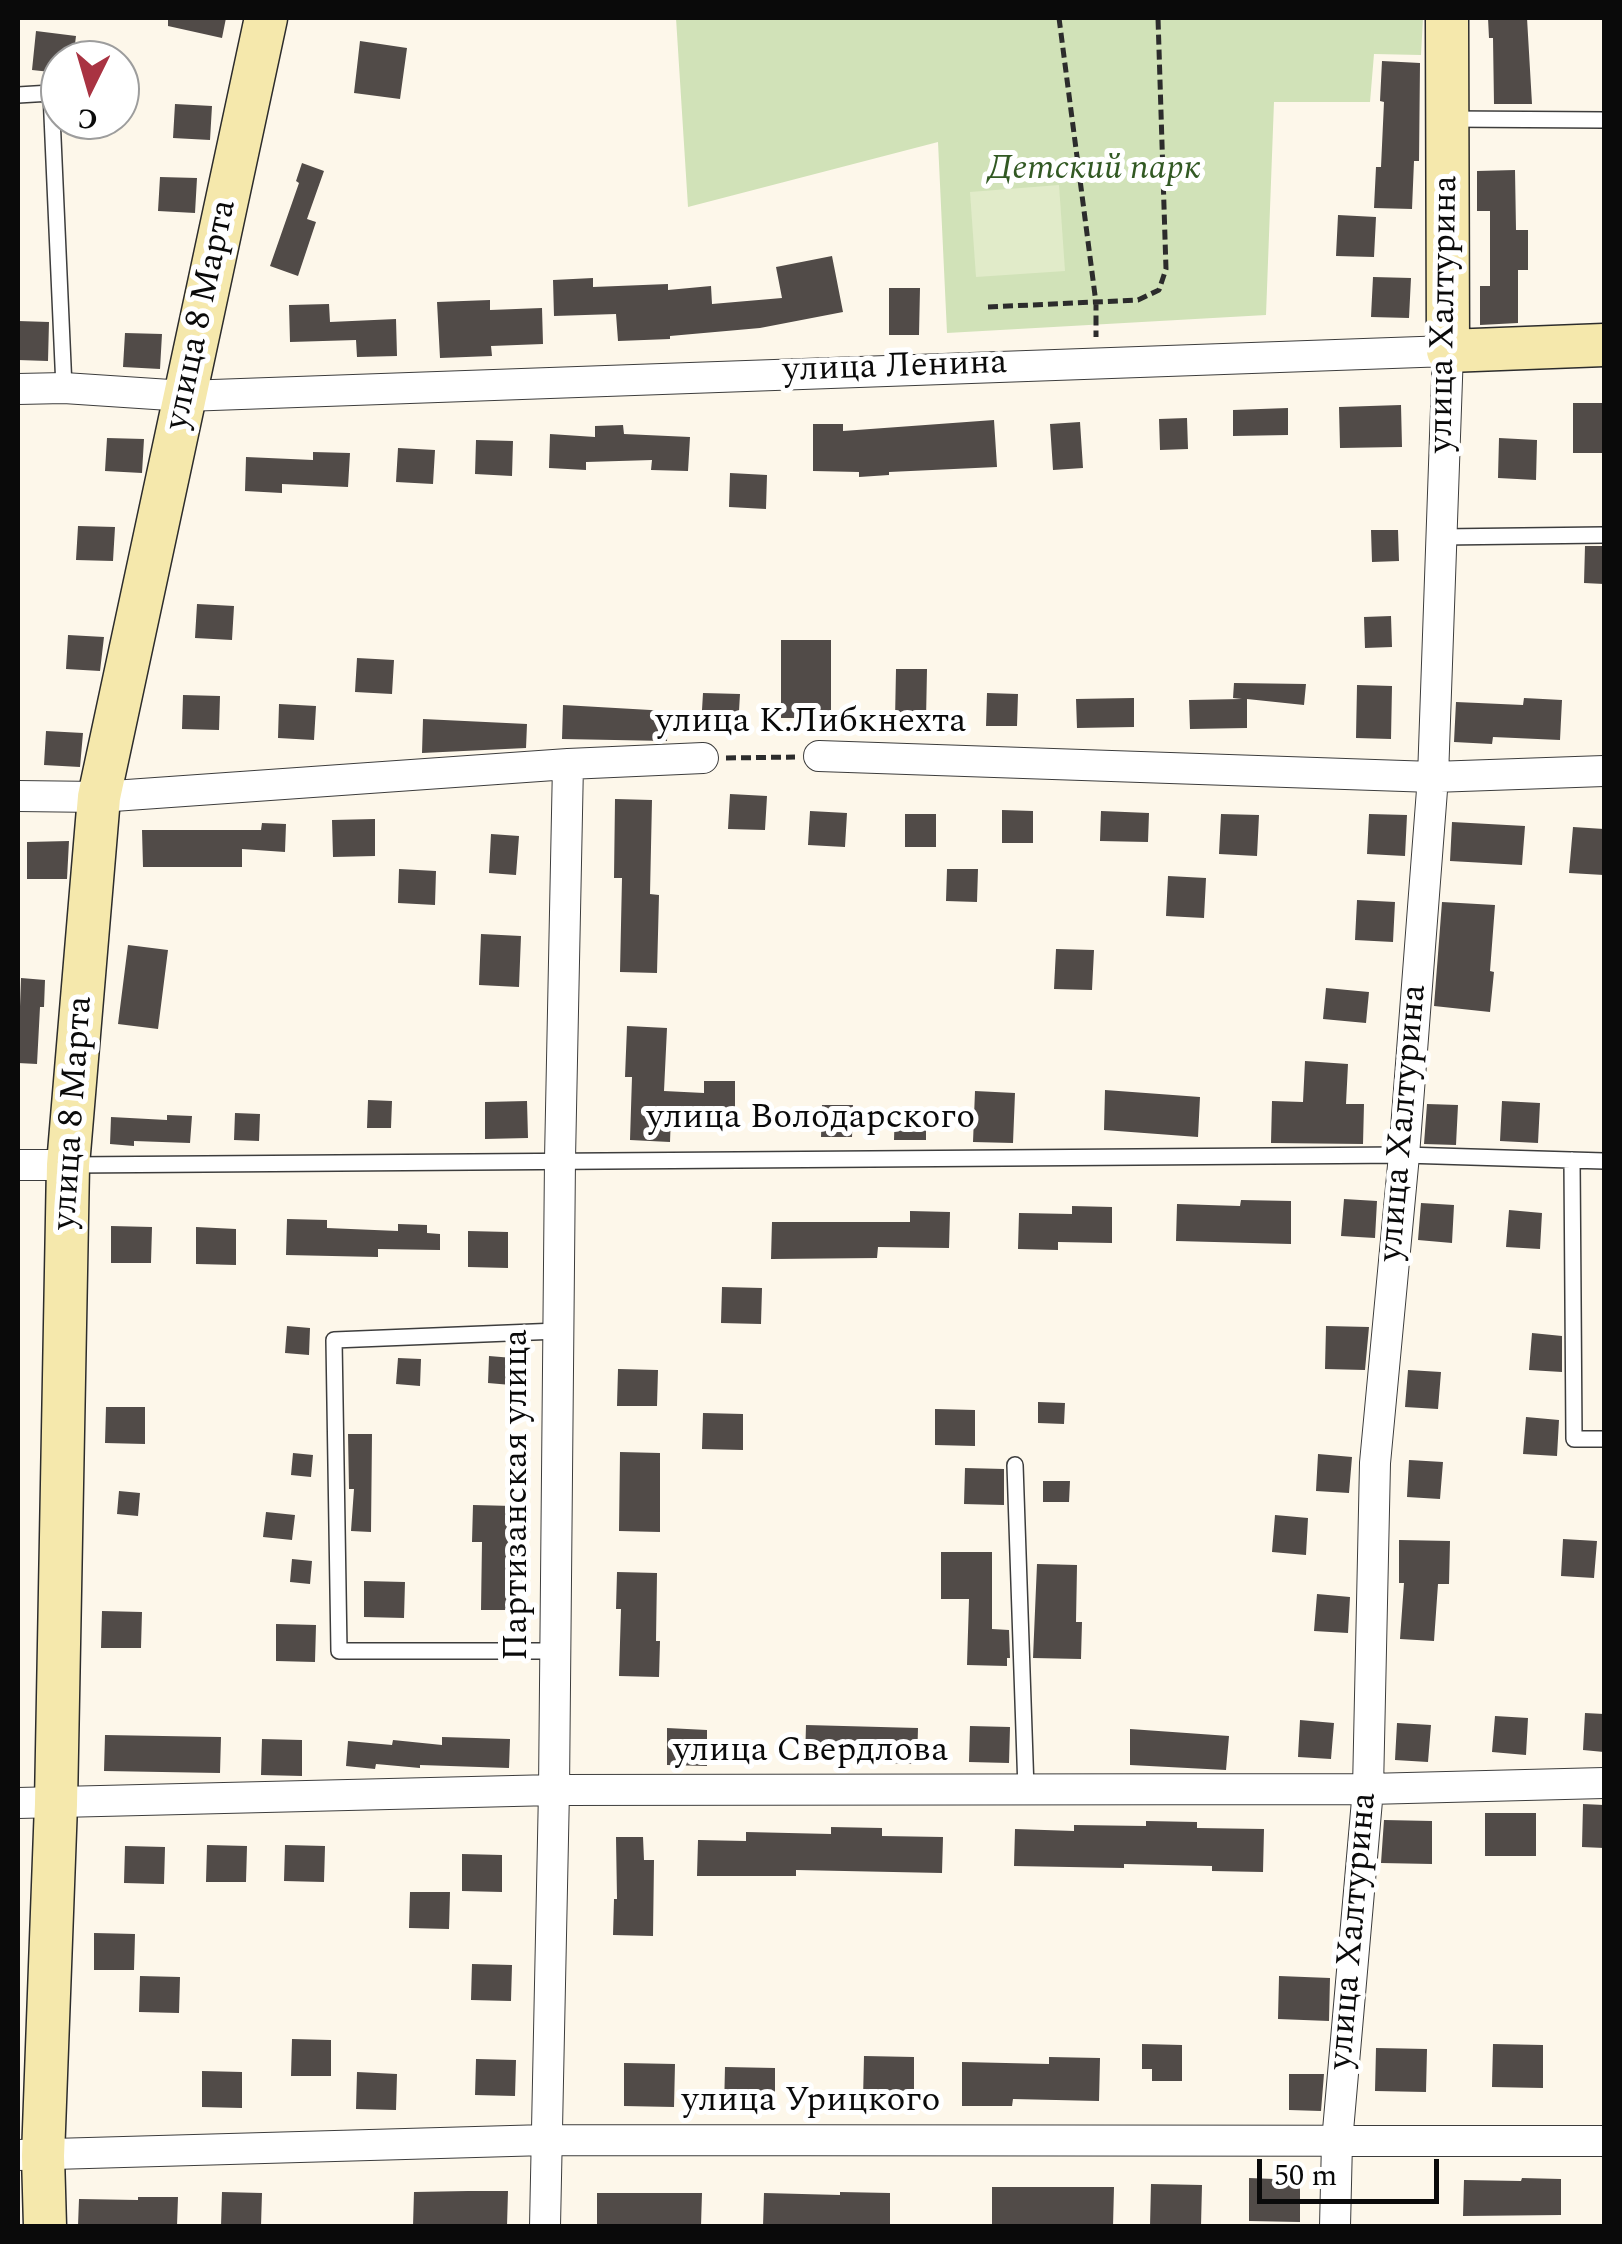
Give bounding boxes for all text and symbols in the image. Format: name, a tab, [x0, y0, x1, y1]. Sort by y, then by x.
north arrow	[40, 40, 140, 140]
text: С	[76, 96, 99, 141]
park label: Детский парк	[987, 150, 1201, 192]
street label: улица Халтурина	[1423, 175, 1469, 453]
street label: улица 8 Марта	[158, 196, 248, 434]
street label: улица Ленина	[782, 344, 1008, 394]
street label: улица К.Либкнехта	[656, 703, 966, 745]
street label: улица Халтурина	[1372, 983, 1438, 1263]
street label: улица 8 Марта	[46, 995, 104, 1231]
street label: улица Володарского	[647, 1099, 975, 1141]
street label: Партизанская улица	[498, 1329, 540, 1661]
street label: улица Свердлова	[674, 1732, 948, 1774]
street label: улица Халтурина	[1322, 1791, 1388, 2071]
street label: улица Урицкого	[682, 2082, 940, 2124]
scale bar	[1262, 2139, 1444, 2201]
text: 50 m	[1274, 2153, 1337, 2199]

